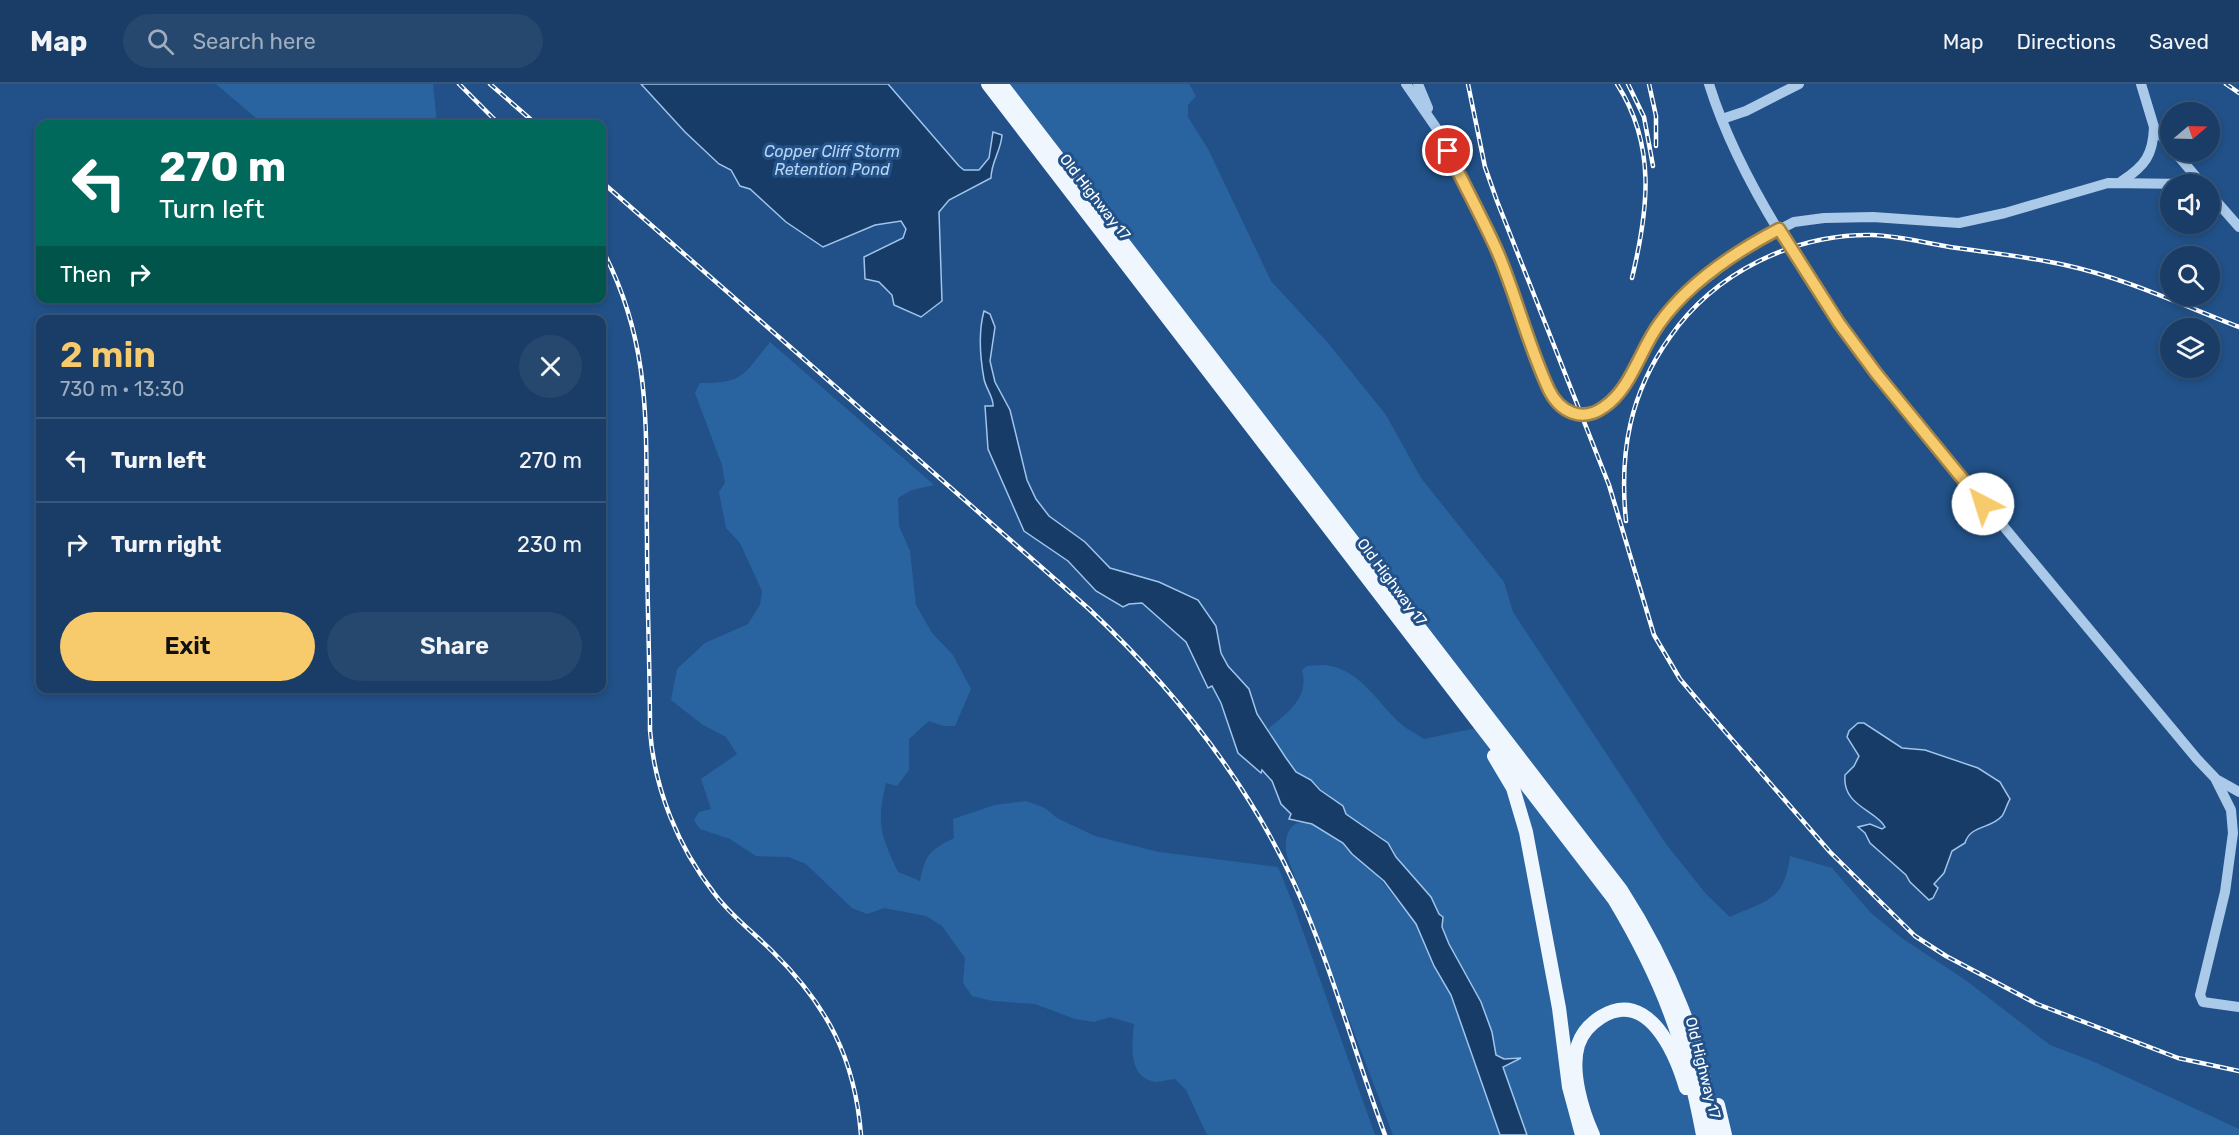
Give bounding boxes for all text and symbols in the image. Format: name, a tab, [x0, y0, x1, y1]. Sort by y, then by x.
search box	[123, 14, 543, 68]
text: Map	[30, 25, 87, 58]
icon: search	[144, 25, 177, 58]
text: Search here	[192, 28, 316, 55]
text: Map	[1943, 29, 1984, 54]
text: Directions	[2017, 29, 2116, 54]
text: Saved	[2149, 29, 2209, 54]
north arrow	[2160, 102, 2220, 162]
map controls	[2160, 102, 2220, 378]
pin	[1422, 125, 1473, 176]
icon: arrive	[1431, 134, 1464, 167]
text: 270 m	[159, 142, 286, 192]
water label: Copper Cliff Storm Retention Pond	[764, 142, 900, 179]
icon: left	[60, 144, 138, 222]
street label: Old Highway 17	[1056, 150, 1134, 244]
button: sound	[2160, 174, 2220, 234]
text: Turn left	[159, 193, 264, 225]
button: search	[2160, 246, 2220, 306]
icon: right	[123, 258, 156, 291]
text: Then	[60, 261, 111, 288]
button: layers	[2160, 318, 2220, 378]
text: 2 min	[60, 333, 156, 376]
button: close	[519, 335, 582, 398]
text: 730 m · 13:30	[60, 377, 184, 401]
icon: left	[60, 444, 93, 477]
text: Turn left	[111, 447, 206, 474]
text: 270 m	[519, 447, 582, 474]
position arrow	[1951, 472, 2015, 536]
icon: right	[60, 528, 93, 561]
text: Turn right	[111, 531, 221, 558]
text: 230 m	[517, 531, 582, 558]
street label: Old Highway 17	[1353, 535, 1431, 629]
button: Exit	[60, 612, 315, 681]
button: Share	[327, 612, 582, 681]
street label: Old Highway 17	[1682, 1015, 1724, 1121]

